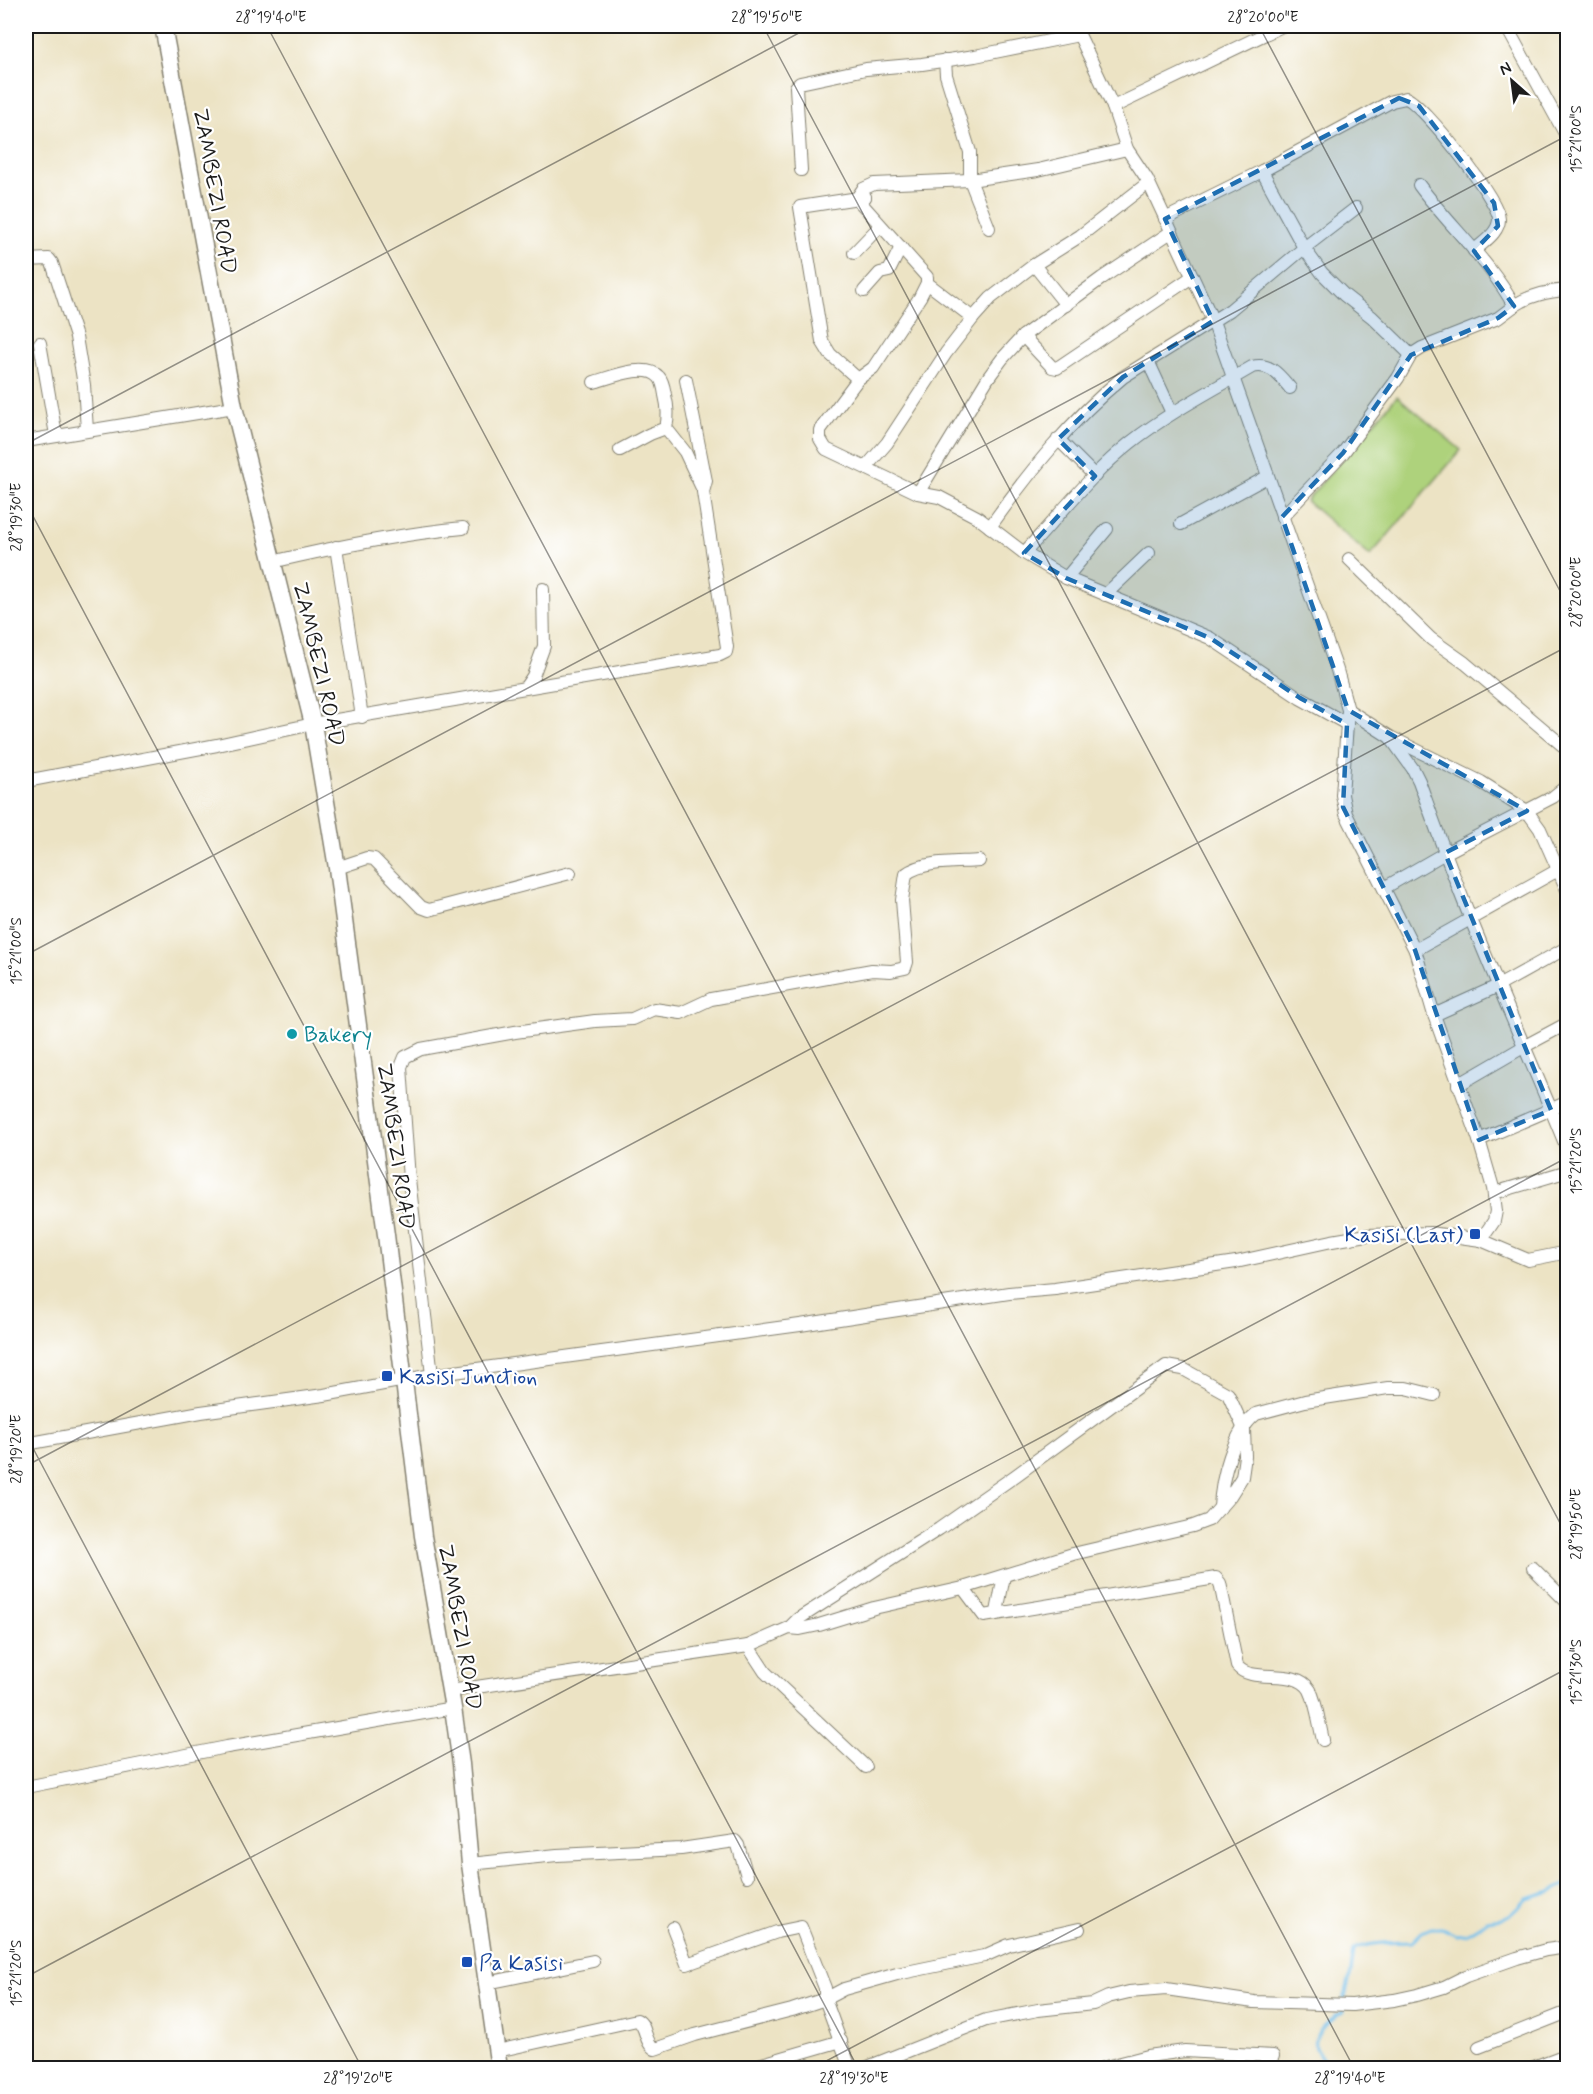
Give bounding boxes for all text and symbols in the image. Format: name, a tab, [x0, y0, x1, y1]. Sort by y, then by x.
text: 28°19'40"E	[236, 8, 307, 28]
text: 28°19'50"E	[731, 8, 803, 28]
text: 28°20'00"E	[1228, 8, 1299, 28]
north arrow	[1482, 51, 1542, 111]
text: N	[1496, 57, 1515, 81]
text: 15°21'00"S	[1567, 105, 1587, 173]
street label: ZAMBEZI ROAD	[186, 106, 242, 276]
text: 28°19'30"E	[7, 482, 27, 552]
text: 28°20'00"E	[1567, 556, 1587, 627]
street label: ZAMBEZI ROAD	[286, 579, 351, 749]
text: 15°21'00"S	[7, 917, 27, 985]
place label: Bakery	[304, 1022, 372, 1050]
marker: Bakery	[285, 1027, 299, 1041]
street label: ZAMBEZI ROAD	[369, 1061, 421, 1231]
text: 15°21'20"S	[1567, 1128, 1587, 1194]
place label: Kasisi (Last)	[1344, 1222, 1463, 1250]
marker: Kasisi (Last)	[1468, 1227, 1482, 1241]
place label: Kasisi Junction	[399, 1364, 537, 1392]
marker: Kasisi Junction	[380, 1369, 394, 1383]
text: 28°19'20"E	[7, 1414, 27, 1484]
text: 28°19'50"E	[1567, 1488, 1587, 1560]
street label: ZAMBEZI ROAD	[431, 1542, 487, 1712]
text: 15°21'30"S	[1567, 1639, 1587, 1705]
text: 15°21'20"S	[7, 1940, 27, 2006]
place label: Pa Kasisi	[479, 1950, 563, 1978]
marker: Pa Kasisi	[460, 1955, 474, 1969]
text: 28°19'20"E	[323, 2069, 393, 2089]
text: 28°19'30"E	[819, 2069, 889, 2089]
text: 28°19'40"E	[1315, 2069, 1386, 2089]

